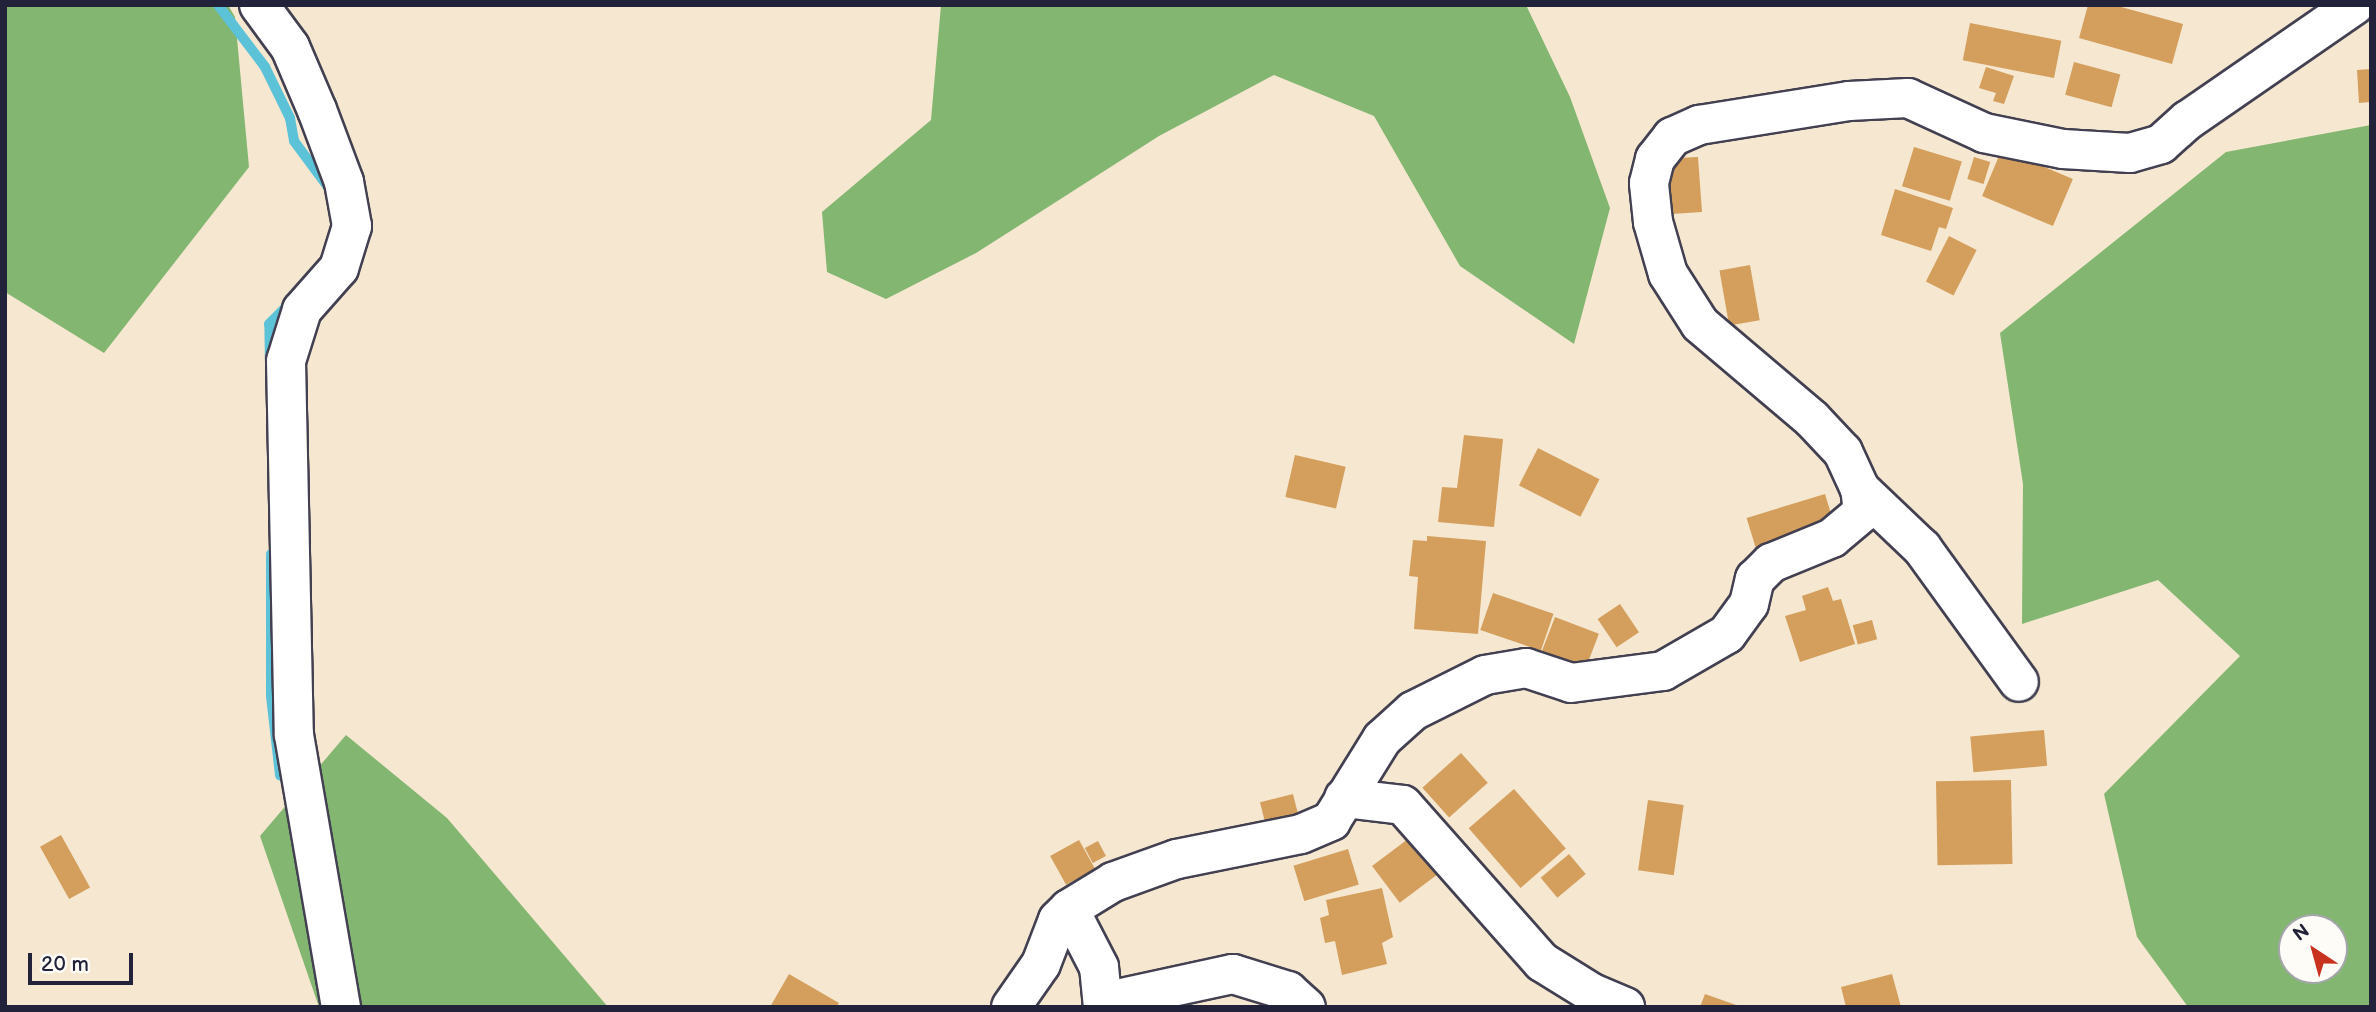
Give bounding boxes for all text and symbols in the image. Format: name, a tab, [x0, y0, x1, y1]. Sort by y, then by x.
north arrow	[2278, 914, 2348, 984]
text: N	[2289, 920, 2314, 947]
scale bar	[32, 939, 136, 983]
text: 20 m	[41, 952, 89, 977]

